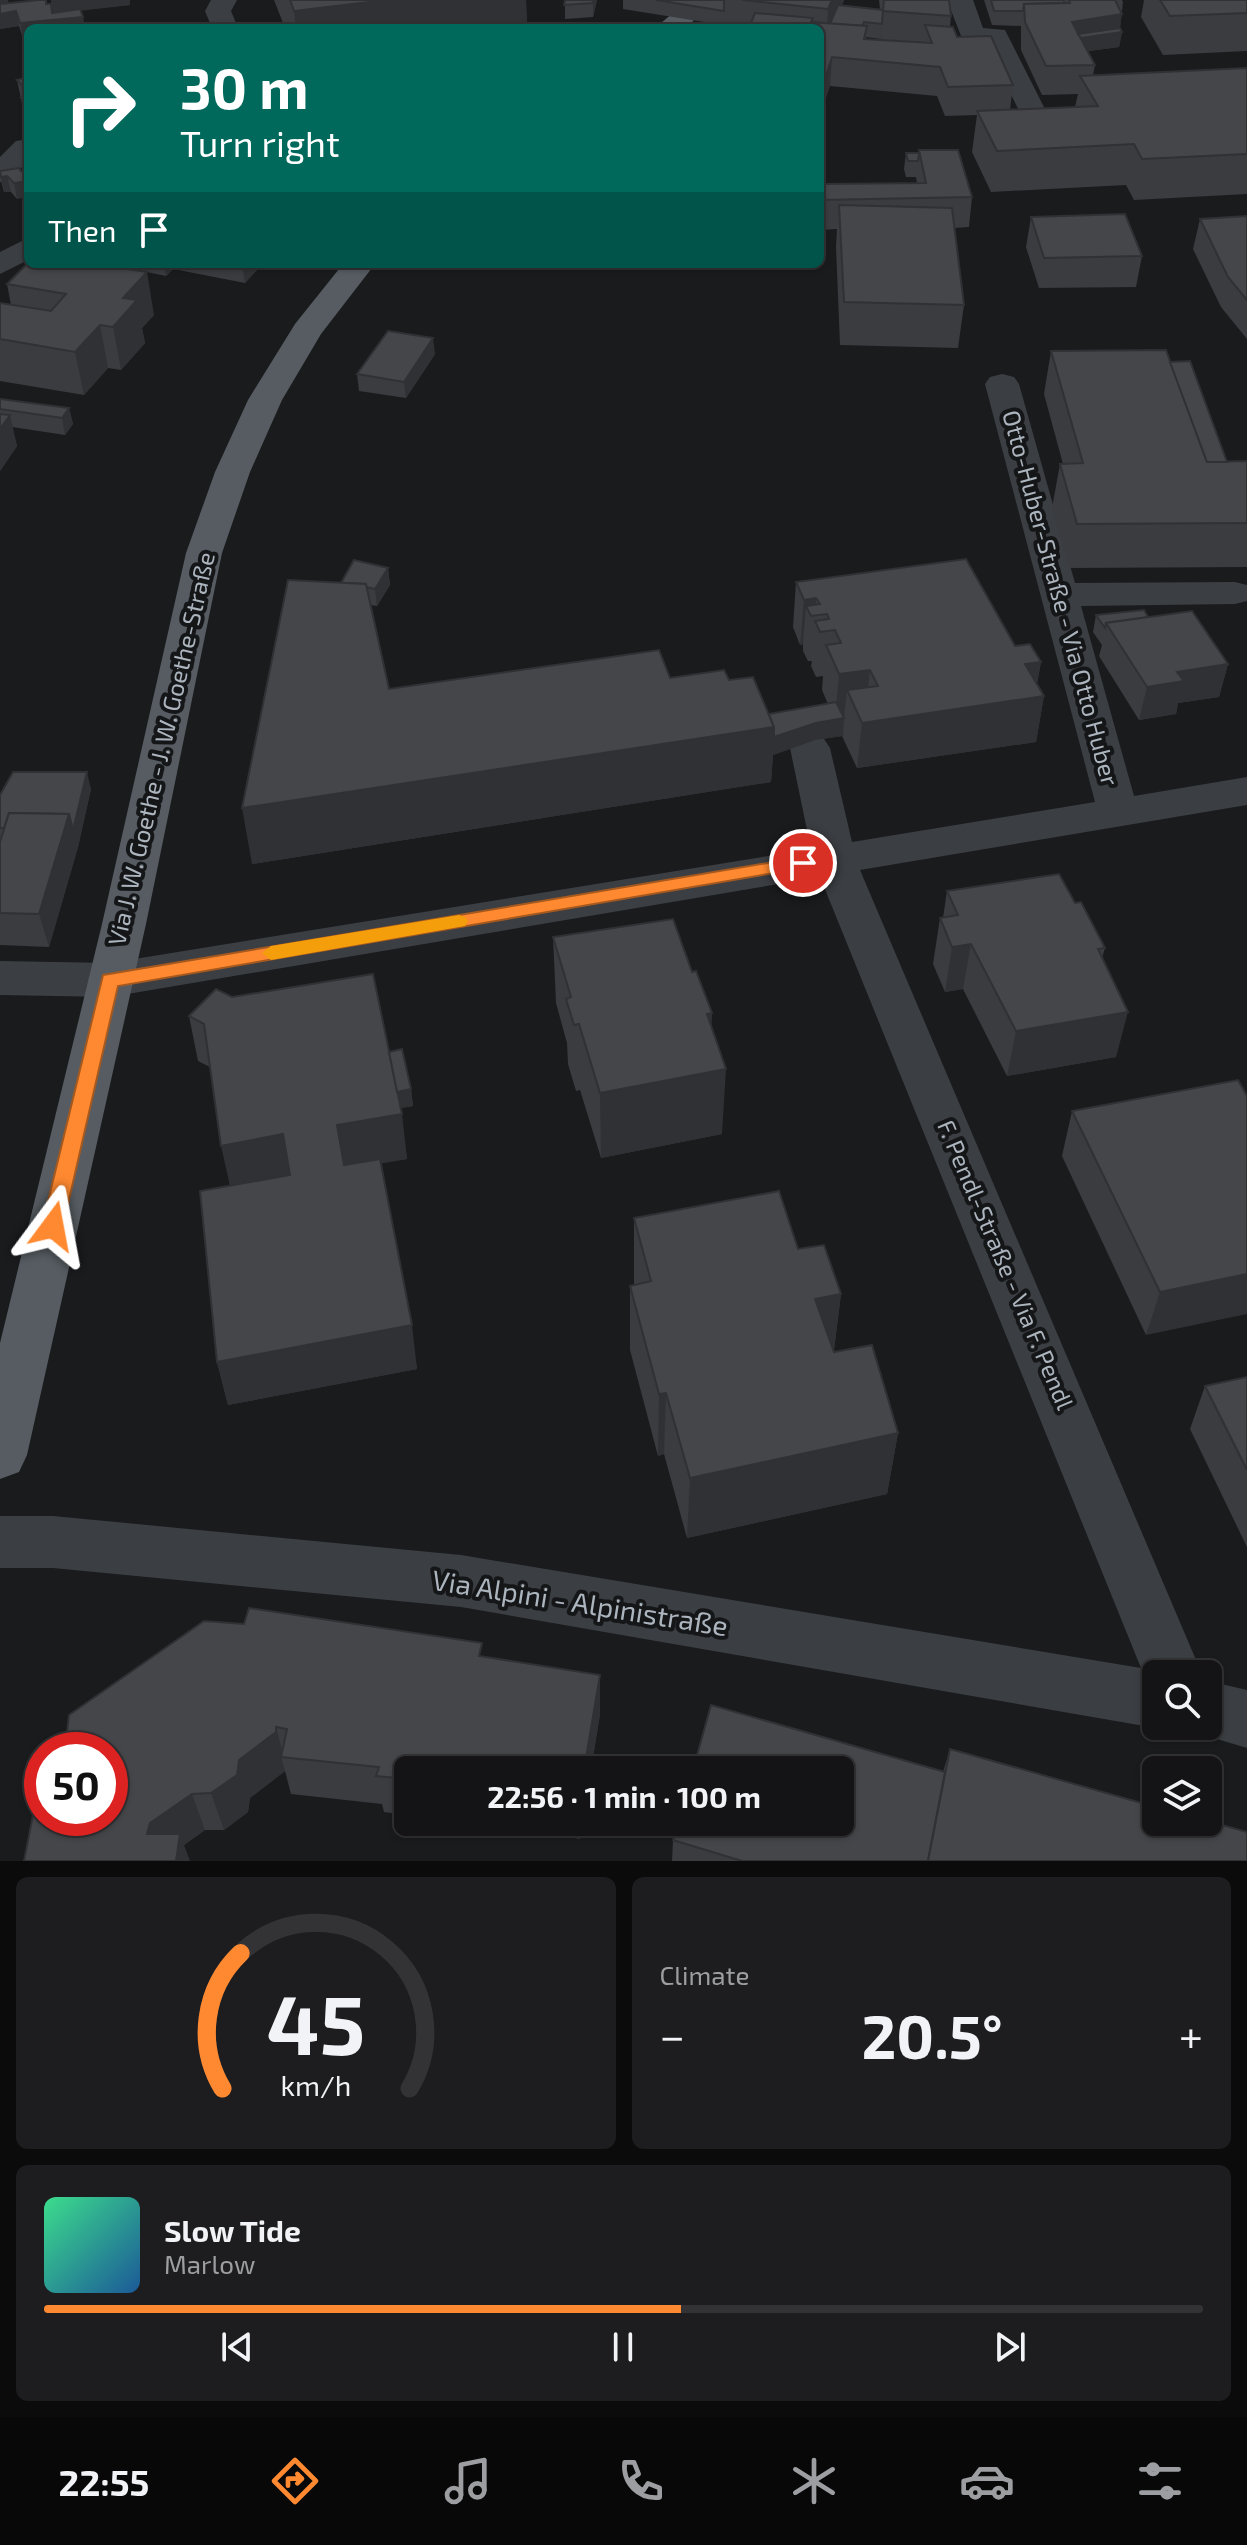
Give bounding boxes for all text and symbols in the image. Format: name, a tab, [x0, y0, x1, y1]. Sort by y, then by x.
text: 30 m	[180, 53, 309, 120]
icon: right	[48, 56, 152, 160]
text: Turn right	[180, 121, 340, 164]
icon: arrive	[132, 208, 176, 252]
text: Then	[48, 212, 116, 248]
street label: Otto-Huber-Straße - Via Otto Huber	[997, 407, 1126, 789]
street label: Via J. W. Goethe - J. W. Goethe-Straße	[101, 549, 220, 948]
pin	[769, 829, 837, 897]
icon: arrive	[781, 841, 825, 885]
street label: F. Pendl-Straße - Via F. Pendl	[932, 1115, 1081, 1414]
position arrow	[11, 1184, 95, 1268]
street label: Via Alpini - Alpinistraße	[430, 1562, 730, 1642]
map controls	[1142, 1660, 1222, 1836]
button: search	[1142, 1660, 1222, 1740]
speed limit sign: 50	[24, 1732, 128, 1836]
button: layers	[1142, 1756, 1222, 1836]
text: 22:56 · 1 min · 100 m	[487, 1778, 761, 1814]
text: Climate	[660, 1959, 749, 1990]
text: 45	[266, 1972, 365, 2072]
text: 20.5°	[861, 1999, 1003, 2071]
text: −	[660, 2008, 685, 2061]
text: +	[1179, 2008, 1203, 2061]
text: km/h	[280, 2067, 351, 2102]
text: Slow Tide	[164, 2212, 301, 2248]
text: Marlow	[164, 2248, 255, 2279]
icon: previous	[215, 2325, 259, 2369]
icon: pause	[601, 2325, 645, 2369]
icon: next	[988, 2325, 1032, 2369]
icon: directions	[267, 2453, 323, 2509]
icon: music	[440, 2453, 496, 2509]
icon: phone	[613, 2453, 669, 2509]
icon: climate	[786, 2453, 842, 2509]
icon: car	[959, 2453, 1015, 2509]
icon: filters	[1132, 2453, 1188, 2509]
text: 22:55	[59, 2460, 149, 2503]

